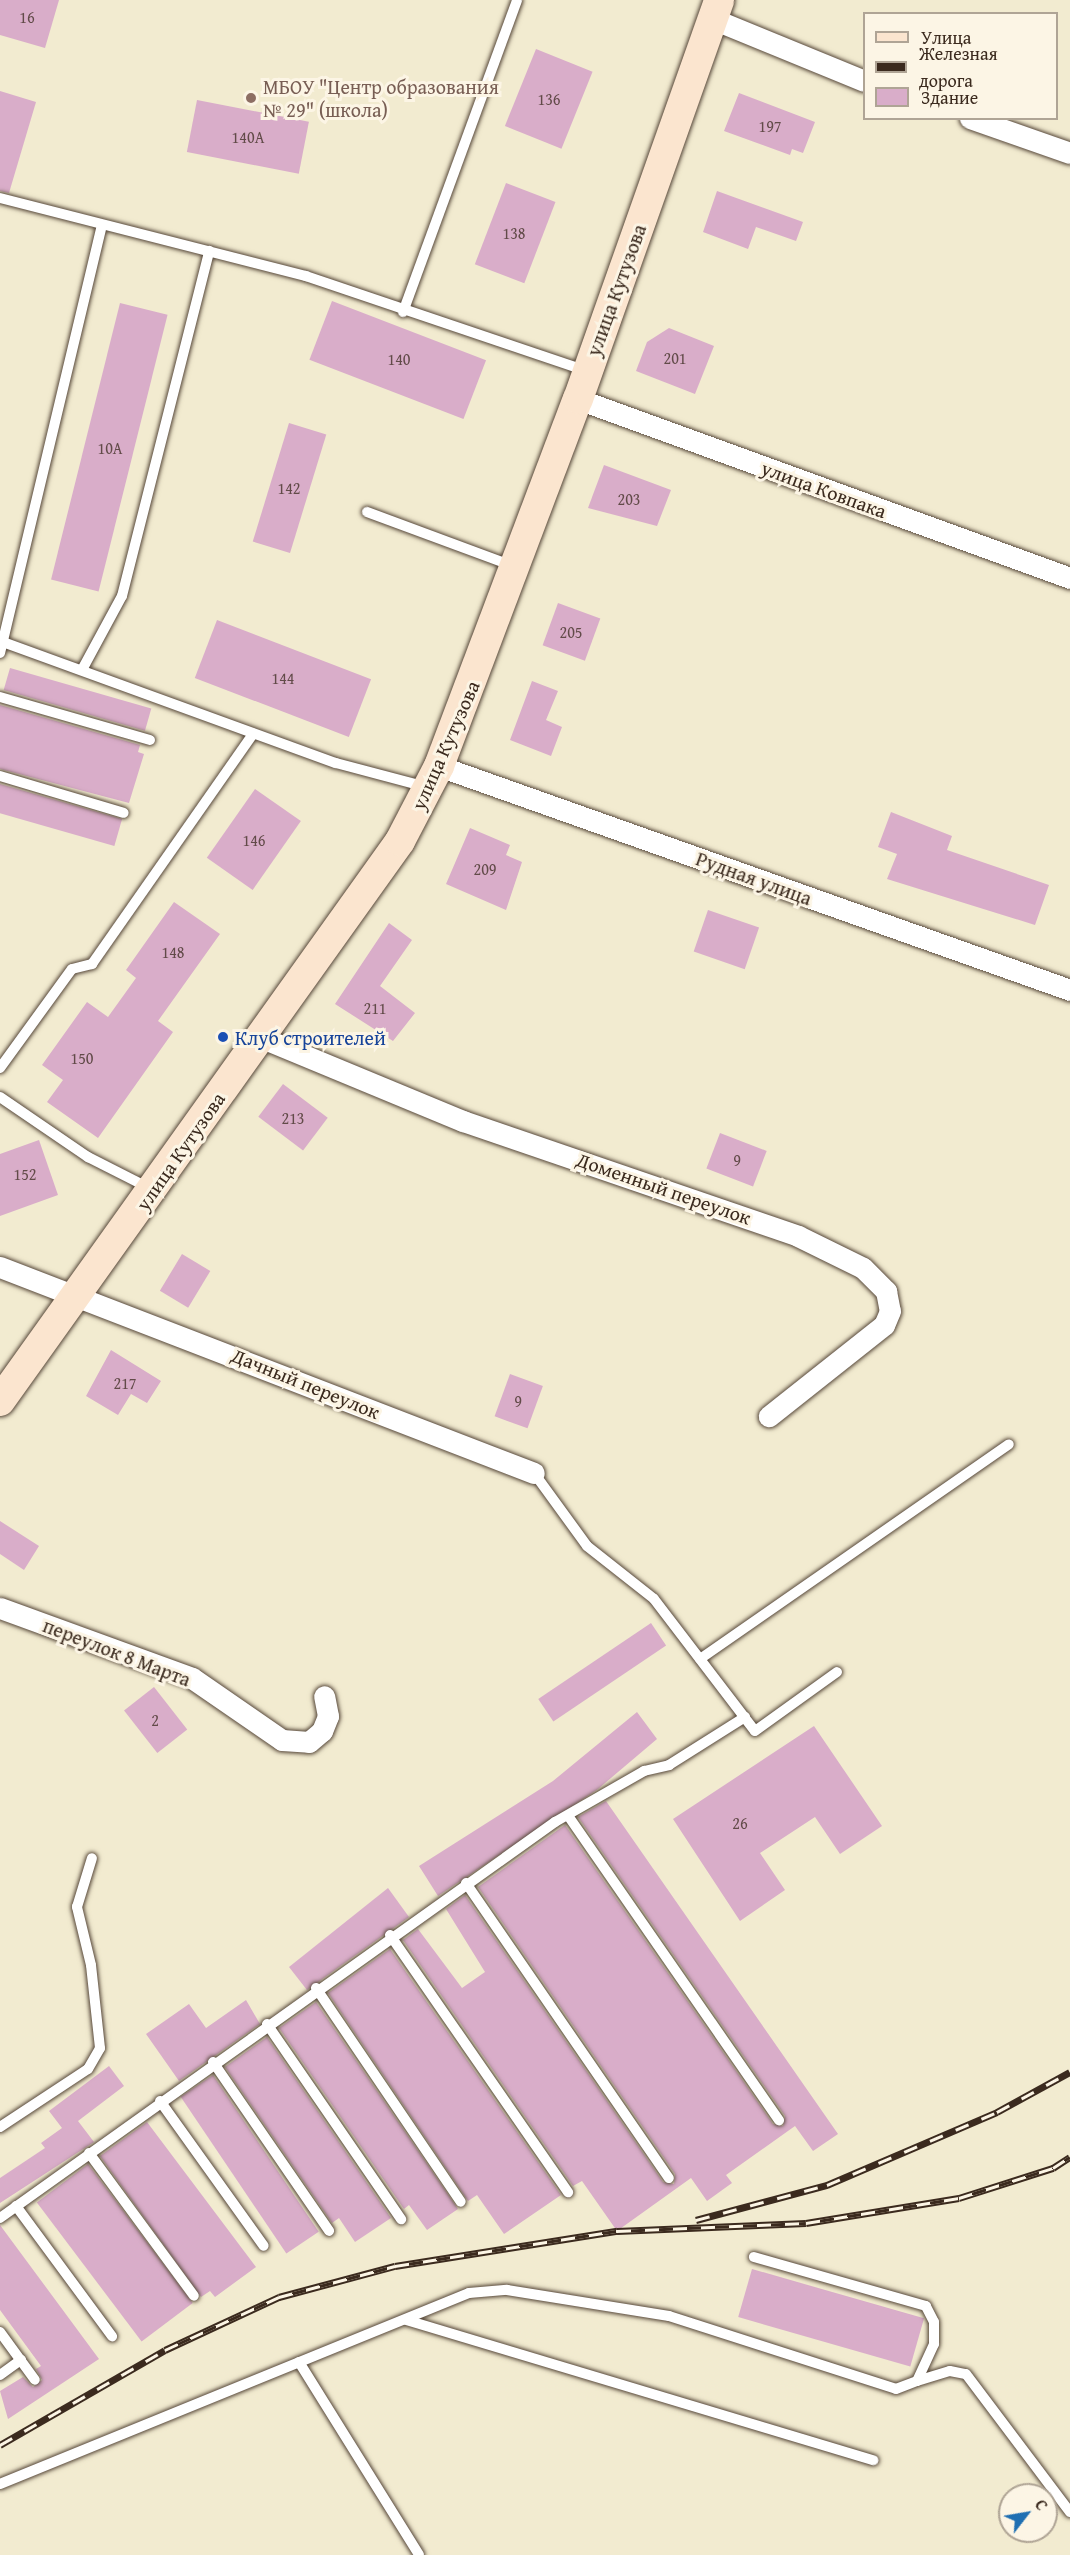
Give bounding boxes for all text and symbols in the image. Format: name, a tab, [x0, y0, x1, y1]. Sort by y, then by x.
house number: 16	[19, 7, 35, 27]
legend	[863, 12, 1058, 120]
text: Улица	[921, 24, 971, 51]
text: Железная дорога	[919, 40, 998, 94]
place label: МБОУ "Центр образования № 29" (школа)	[263, 74, 499, 121]
text: Здание	[921, 84, 978, 111]
house number: 136	[537, 89, 561, 109]
marker: МБОУ "Центр образования № 29" (школа)	[244, 91, 258, 105]
house number: 197	[758, 116, 782, 136]
house number: 140А	[232, 127, 264, 147]
street label: улица Кутузова	[581, 221, 651, 359]
house number: 138	[502, 223, 526, 243]
house number: 201	[663, 348, 687, 368]
house number: 140	[387, 349, 411, 369]
house number: 10А	[97, 438, 123, 458]
street label: улица Ковпака	[758, 455, 890, 523]
house number: 142	[277, 478, 301, 498]
house number: 203	[617, 489, 641, 509]
house number: 205	[559, 622, 583, 642]
house number: 144	[271, 668, 295, 688]
street label: улица Кутузова	[406, 677, 484, 813]
house number: 146	[242, 830, 266, 850]
street label: Рудная улица	[693, 846, 815, 910]
house number: 209	[473, 859, 497, 879]
house number: 148	[161, 942, 185, 962]
house number: 211	[363, 998, 387, 1018]
place label: Клуб строителей	[235, 1025, 386, 1049]
marker: Клуб строителей	[216, 1030, 230, 1044]
house number: 150	[70, 1048, 94, 1068]
street label: улица Кутузова	[130, 1087, 230, 1215]
house number: 213	[281, 1108, 305, 1128]
street label: Доменный переулок	[574, 1147, 754, 1229]
house number: 9	[733, 1150, 741, 1170]
house number: 152	[13, 1164, 37, 1184]
street label: Дачный переулок	[228, 1342, 384, 1424]
house number: 217	[113, 1373, 137, 1393]
house number: 9	[514, 1391, 522, 1411]
street label: переулок 8 Марта	[40, 1613, 194, 1691]
house number: 2	[151, 1710, 159, 1730]
house number: 26	[732, 1813, 748, 1833]
north arrow	[998, 2483, 1058, 2543]
text: С	[1029, 2495, 1054, 2515]

